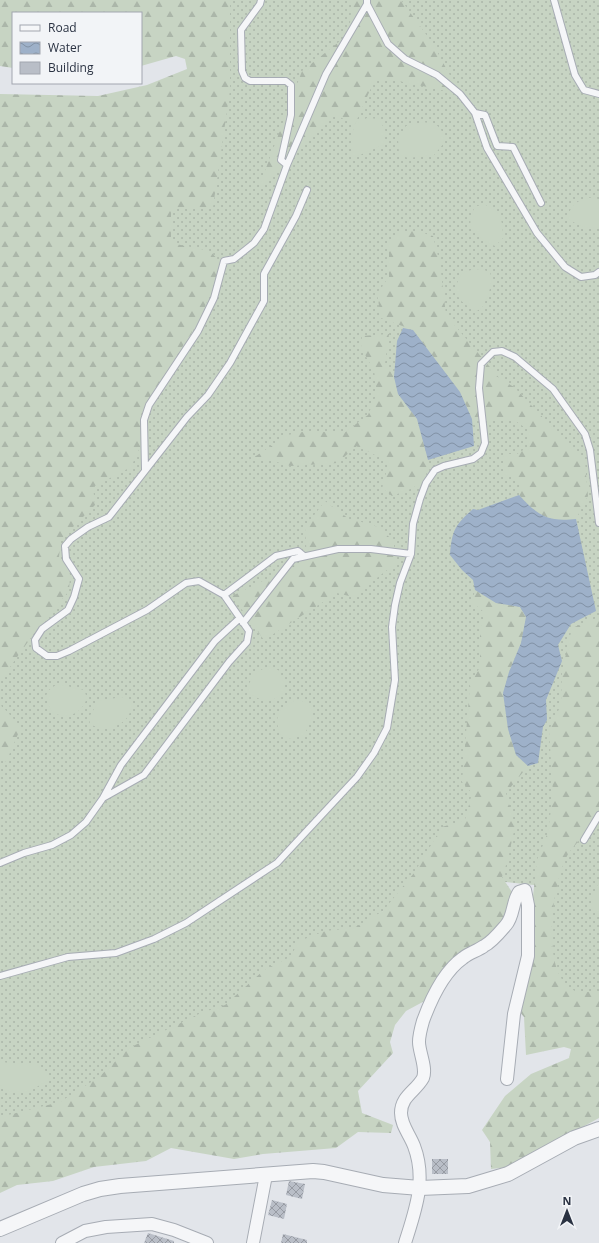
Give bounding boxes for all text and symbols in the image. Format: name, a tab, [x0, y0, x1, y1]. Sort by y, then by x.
legend	[12, 12, 142, 84]
text: Road	[48, 19, 77, 36]
text: Water	[48, 39, 82, 56]
text: Building	[48, 59, 94, 76]
north arrow	[547, 1191, 587, 1231]
text: N	[563, 1193, 571, 1208]

